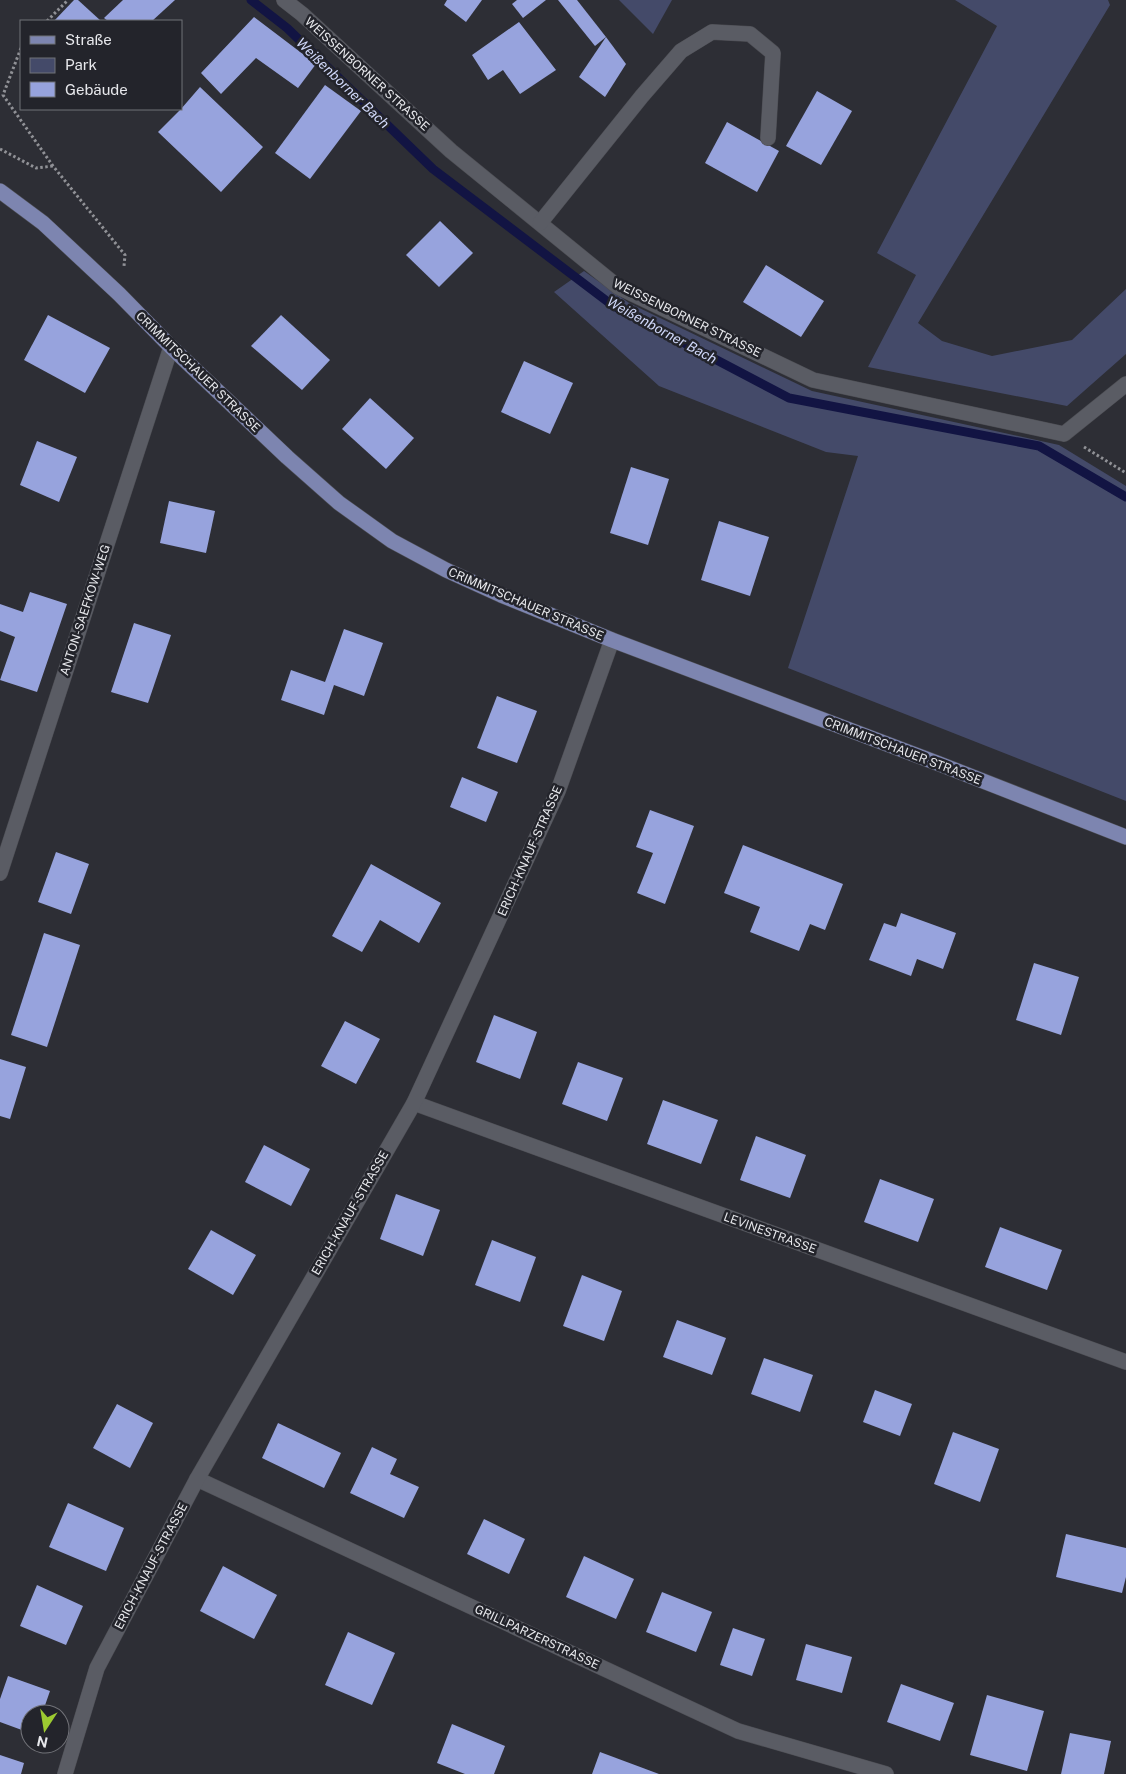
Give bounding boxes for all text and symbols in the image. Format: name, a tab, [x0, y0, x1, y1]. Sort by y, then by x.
street label: WEISSENBORNER STRASSE	[302, 14, 432, 134]
legend	[20, 20, 182, 110]
text: Straße	[65, 31, 112, 48]
water label: Weißenborner Bach	[293, 34, 393, 132]
text: Park	[65, 56, 97, 73]
text: Gebäude	[65, 81, 128, 98]
street label: WEISSENBORNER STRASSE	[611, 276, 763, 360]
water label: Weißenborner Bach	[604, 293, 720, 367]
street label: CRIMMITSCHAUER STRASSE	[133, 309, 263, 435]
street label: ANTON-SAEFKOW-WEG	[57, 543, 113, 677]
street label: CRIMMITSCHAUER STRASSE	[446, 565, 606, 643]
street label: CRIMMITSCHAUER STRASSE	[823, 715, 983, 787]
street label: ERICH-KNAUF-STRASSE	[495, 784, 565, 918]
street label: ERICH-KNAUF-STRASSE	[309, 1148, 391, 1278]
street label: LEVINESTRASSE	[722, 1210, 818, 1256]
street label: ERICH-KNAUF-STRASSE	[112, 1500, 190, 1632]
street label: GRILLPARZERSTRASSE	[472, 1602, 602, 1672]
north arrow	[20, 1704, 70, 1754]
text: N	[35, 1733, 49, 1751]

